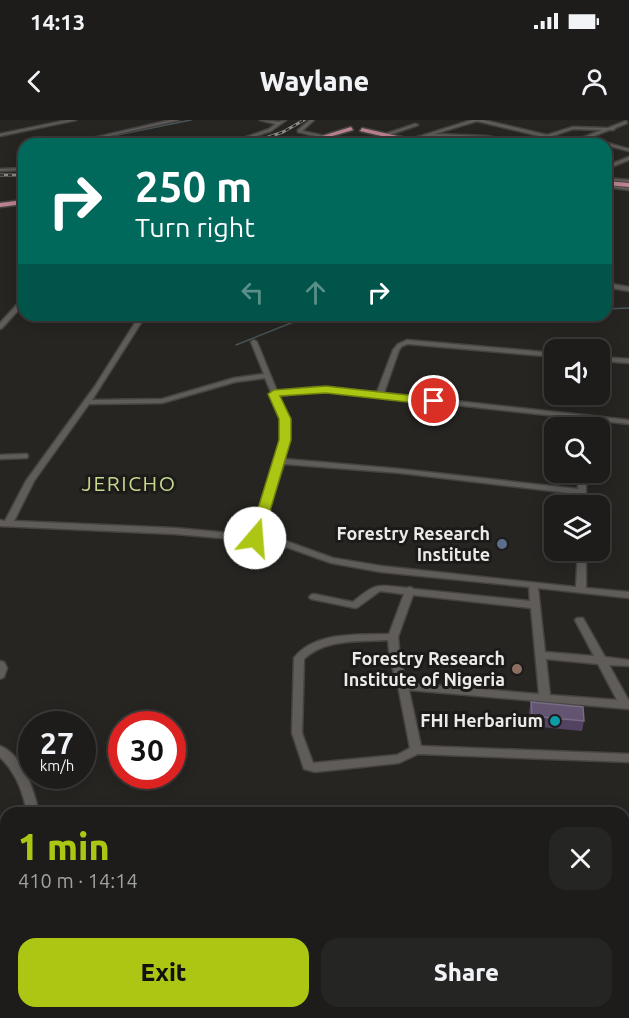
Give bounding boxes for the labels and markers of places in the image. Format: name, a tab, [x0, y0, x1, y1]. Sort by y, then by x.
pin	[408, 375, 459, 426]
place label: Forestry Research Institute	[336, 523, 490, 564]
marker: Forestry Research Institute	[495, 537, 509, 551]
place label: Forestry Research Institute of Nigeria	[343, 648, 505, 689]
marker: Forestry Research Institute of Nigeria	[510, 662, 524, 676]
place label: FHI Herbarium	[420, 710, 543, 730]
marker: FHI Herbarium	[548, 714, 562, 728]

